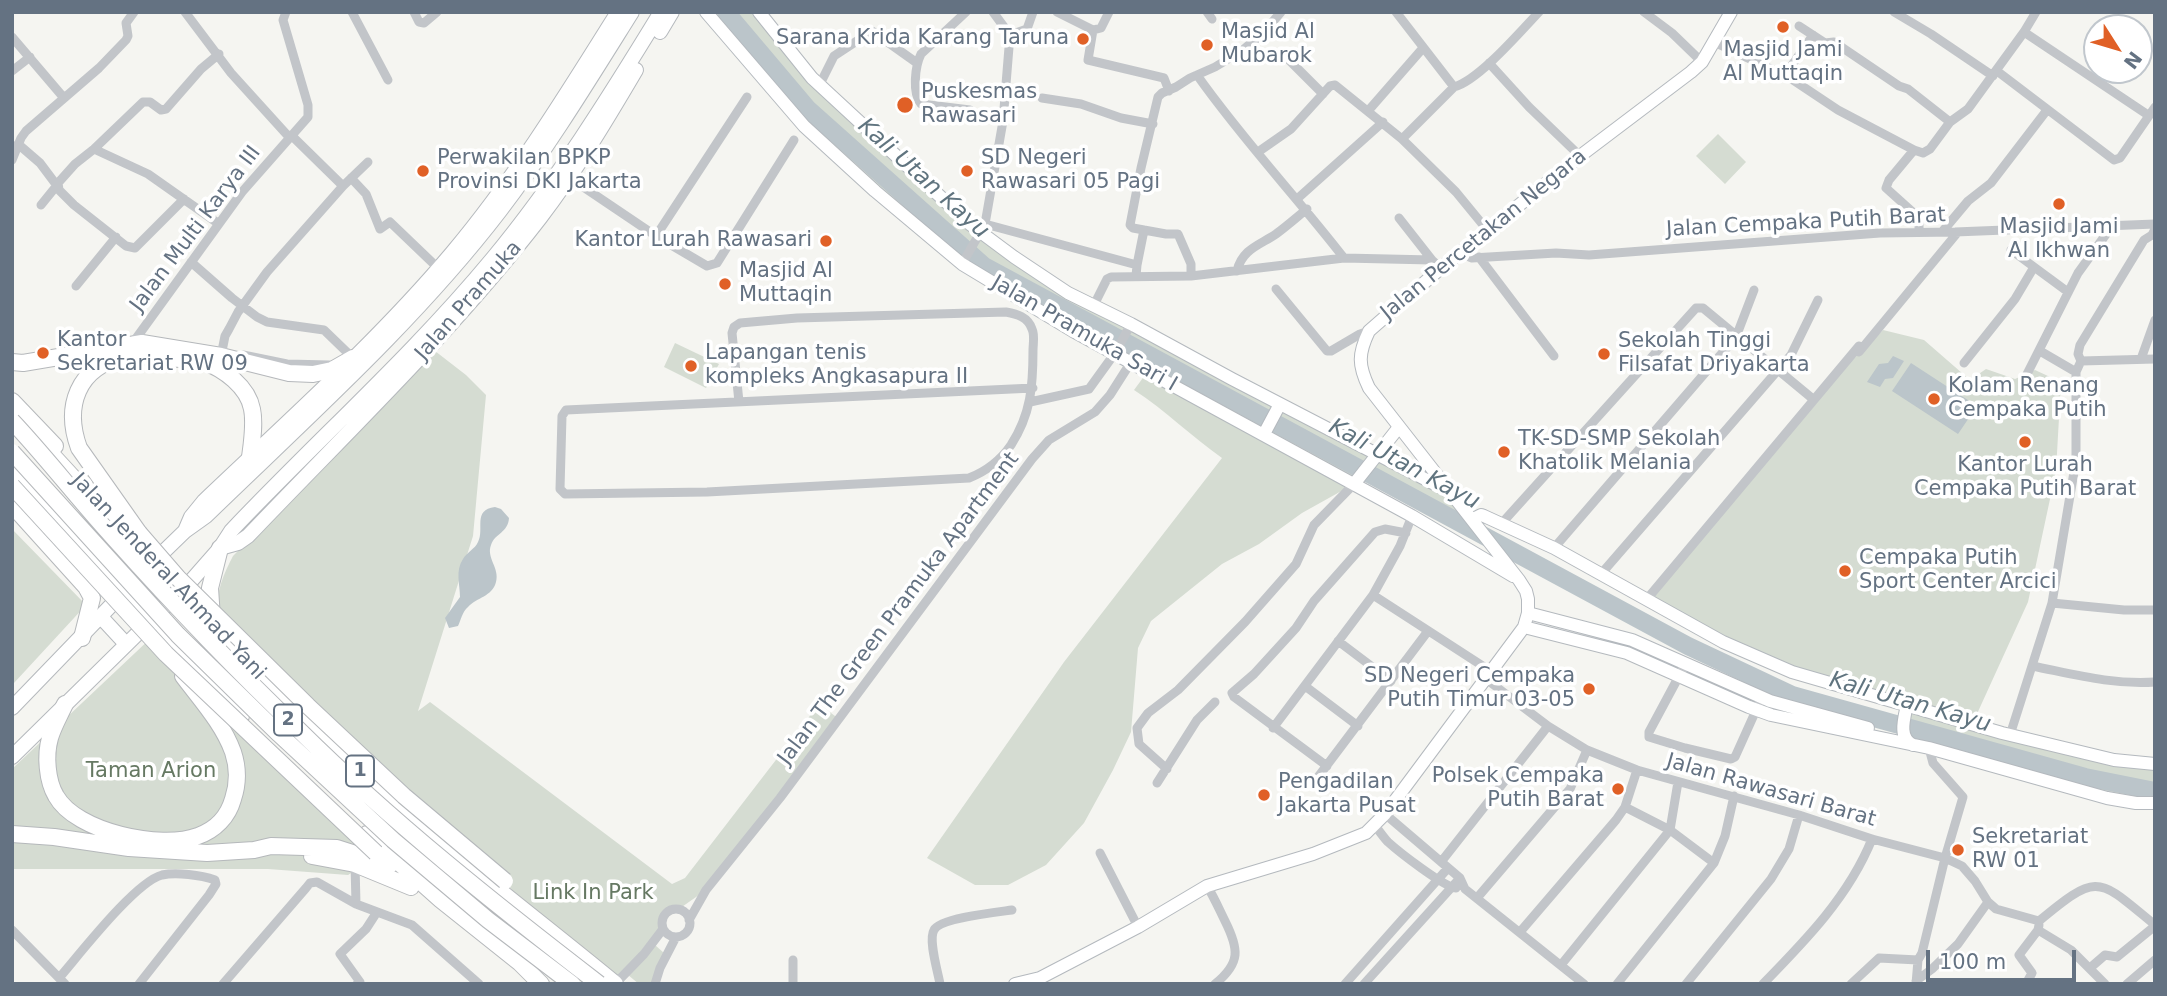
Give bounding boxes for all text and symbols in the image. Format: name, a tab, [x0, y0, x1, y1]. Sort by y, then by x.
north arrow	[2083, 14, 2153, 84]
marker: Masjid Jami Al Muttaqin	[1775, 19, 1791, 35]
place label: Masjid Al Mubarok	[1221, 20, 1315, 70]
place label: Sarana Krida Karang Taruna	[776, 26, 1069, 52]
marker: Sarana Krida Karang Taruna	[1075, 31, 1091, 47]
marker: Masjid Al Mubarok	[1199, 37, 1215, 53]
place label: Masjid Jami Al Muttaqin	[1723, 38, 1843, 88]
text: N	[2120, 47, 2147, 73]
place label: Puskesmas Rawasari	[921, 80, 1037, 130]
marker: Puskesmas Rawasari	[895, 95, 915, 115]
water label: Kali Utan Kayu	[852, 113, 994, 245]
street label: Jalan Multi Karya III	[125, 141, 267, 317]
street label: Jalan Percetakan Negara	[1376, 144, 1592, 326]
place label: Perwakilan BPKP Provinsi DKI Jakarta	[437, 146, 642, 196]
place label: SD Negeri Rawasari 05 Pagi	[981, 146, 1160, 196]
marker: Perwakilan BPKP Provinsi DKI Jakarta	[415, 163, 431, 179]
marker: SD Negeri Rawasari 05 Pagi	[959, 163, 975, 179]
marker: Masjid Jami Al Ikhwan	[2051, 196, 2067, 212]
street label: Jalan Cempaka Putih Barat	[1666, 203, 1946, 243]
place label: Masjid Jami Al Ikhwan	[2000, 215, 2118, 265]
place label: Kantor Lurah Rawasari	[575, 228, 812, 254]
marker: Kantor Lurah Rawasari	[818, 233, 834, 249]
street label: Jalan Pramuka	[410, 236, 528, 366]
place label: Masjid Al Muttaqin	[739, 259, 833, 309]
street label: Jalan Pramuka Sari I	[987, 271, 1181, 397]
marker: Masjid Al Muttaqin	[717, 276, 733, 292]
place label: Kantor Sekretariat RW 09	[57, 328, 248, 378]
place label: Sekolah Tinggi Filsafat Driyakarta	[1618, 329, 1810, 379]
place label: Lapangan tenis kompleks Angkasapura II	[705, 341, 968, 391]
marker: Kantor Sekretariat RW 09	[35, 345, 51, 361]
marker: Sekolah Tinggi Filsafat Driyakarta	[1596, 346, 1612, 362]
marker: Lapangan tenis kompleks Angkasapura II	[683, 358, 699, 374]
place label: Kolam Renang Cempaka Putih	[1948, 374, 2107, 424]
marker: Kolam Renang Cempaka Putih	[1926, 391, 1942, 407]
water label: Kali Utan Kayu	[1324, 414, 1484, 516]
place label: TK-SD-SMP Sekolah Khatolik Melania	[1518, 427, 1720, 477]
marker: Kantor Lurah Cempaka Putih Barat	[2017, 434, 2033, 450]
marker: TK-SD-SMP Sekolah Khatolik Melania	[1496, 444, 1512, 460]
street label: Jalan The Green Pramuka Apartment	[773, 448, 1025, 770]
place label: Kantor Lurah Cempaka Putih Barat	[1914, 453, 2136, 503]
street label: Jalan Jenderal Ahmad Yani	[66, 468, 270, 686]
place label: Cempaka Putih Sport Center Arcici	[1859, 546, 2057, 596]
marker: Cempaka Putih Sport Center Arcici	[1837, 563, 1853, 579]
place label: SD Negeri Cempaka Putih Timur 03-05	[1364, 664, 1575, 714]
water label: Kali Utan Kayu	[1826, 667, 1994, 739]
marker: SD Negeri Cempaka Putih Timur 03-05	[1581, 681, 1597, 697]
road number: 2	[274, 705, 302, 736]
street label: Jalan Rawasari Barat	[1663, 749, 1879, 833]
road number: 1	[346, 756, 374, 786]
park label: Taman Arion	[86, 759, 216, 785]
place label: Polsek Cempaka Putih Barat	[1432, 764, 1604, 814]
place label: Pengadilan Jakarta Pusat	[1278, 770, 1416, 820]
marker: Polsek Cempaka Putih Barat	[1610, 781, 1626, 797]
marker: Pengadilan Jakarta Pusat	[1256, 787, 1272, 803]
place label: Sekretariat RW 01	[1972, 825, 2088, 875]
marker: Sekretariat RW 01	[1950, 842, 1966, 858]
park label: Link In Park	[532, 881, 654, 907]
scale bar	[1929, 936, 2080, 980]
text: 100 m	[1939, 950, 2006, 974]

